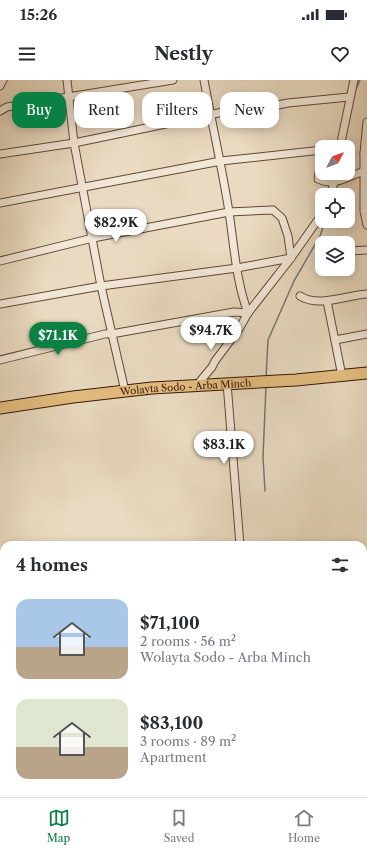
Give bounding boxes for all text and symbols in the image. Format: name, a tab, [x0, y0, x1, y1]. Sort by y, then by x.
text: 15:26	[20, 5, 57, 24]
icon: menu	[16, 43, 38, 65]
text: Nestly	[154, 43, 213, 65]
icon: heart	[329, 43, 351, 65]
chip: Buy	[12, 92, 66, 128]
chip: Rent	[74, 92, 134, 128]
chip: Filters	[142, 92, 212, 128]
chip: New	[220, 92, 279, 128]
north arrow	[315, 140, 355, 180]
map controls	[315, 140, 355, 276]
button: locate	[315, 188, 355, 228]
pin: $82.9K	[83, 209, 149, 243]
text: $82.9K	[94, 214, 138, 230]
button: layers	[315, 236, 355, 276]
pin: $94.7K	[178, 317, 244, 351]
pin: $71.1K	[25, 322, 91, 356]
text: $94.7K	[189, 322, 233, 338]
text: $71.1K	[38, 327, 78, 343]
street label: Wolayta Sodo - Arba Minch	[118, 376, 252, 399]
pin: $83.1K	[191, 431, 257, 465]
text: $83.1K	[203, 436, 245, 452]
icon: filters	[329, 554, 351, 576]
text: 4 homes	[16, 555, 88, 575]
text: $71,100	[140, 613, 200, 633]
icon: home	[48, 615, 96, 663]
text: 2 rooms · 56 m²	[140, 633, 236, 649]
text: Wolayta Sodo - Arba Minch	[140, 649, 311, 665]
text: $83,100	[140, 713, 203, 733]
icon: home	[48, 715, 96, 763]
text: 3 rooms · 89 m²	[140, 733, 236, 749]
text: Apartment	[140, 749, 207, 765]
tab: Map	[47, 807, 70, 845]
tab: Saved	[164, 807, 194, 845]
tab: Home	[288, 807, 320, 845]

